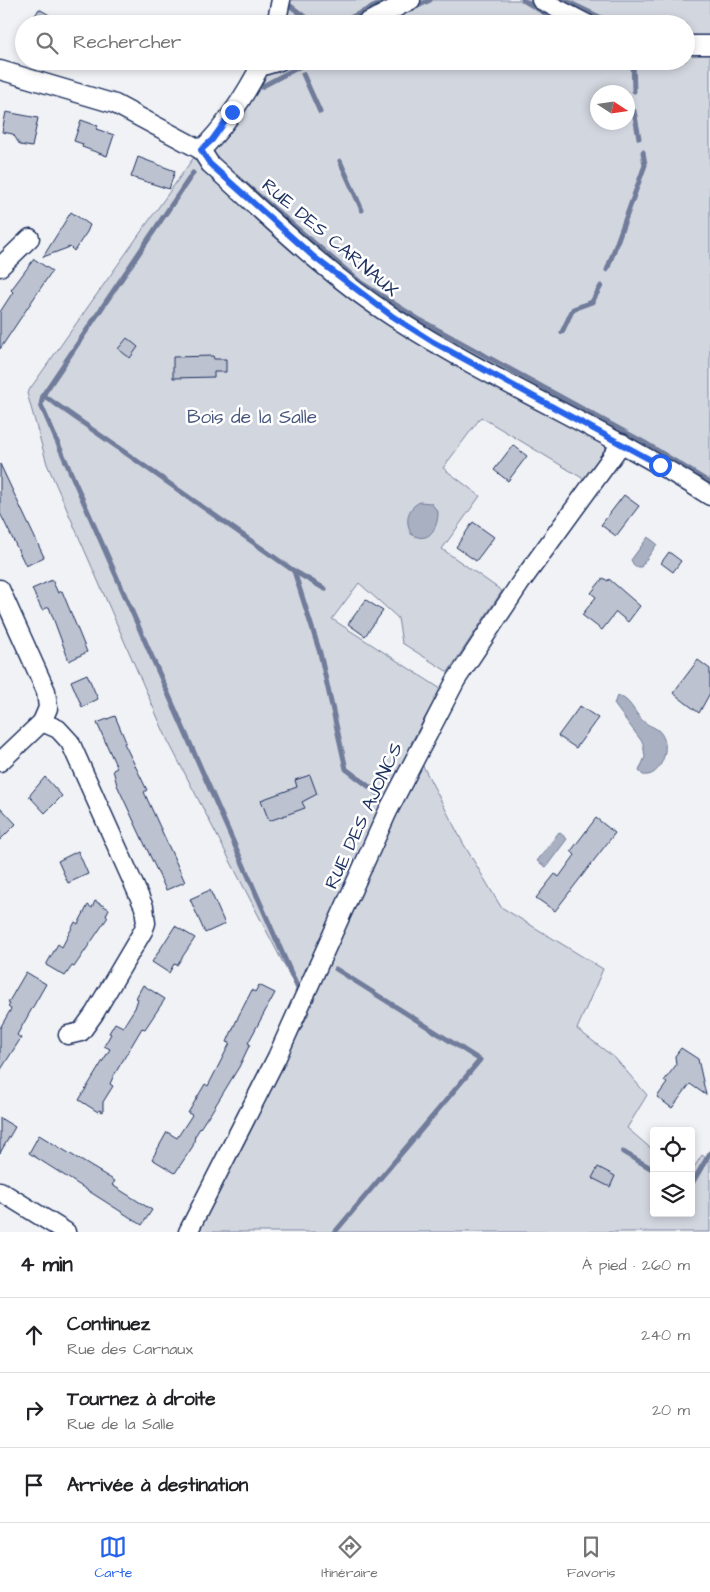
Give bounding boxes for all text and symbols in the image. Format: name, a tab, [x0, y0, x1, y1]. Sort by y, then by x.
search box	[15, 15, 695, 70]
icon: search	[33, 29, 61, 57]
text: Rechercher	[73, 29, 181, 56]
north arrow	[590, 85, 635, 130]
route end	[221, 101, 244, 124]
street label: RUE DES CARNAUX	[256, 172, 404, 304]
park label: Bois de la Salle	[187, 404, 317, 431]
route start	[649, 454, 672, 477]
street label: RUE DES AJONCS	[318, 738, 410, 894]
map controls	[650, 1127, 695, 1217]
button: locate	[650, 1127, 695, 1172]
button: layers	[650, 1172, 695, 1217]
text: 4 min	[20, 1250, 73, 1279]
text: À pied · 260 m	[582, 1254, 690, 1276]
text: Continuez	[67, 1311, 150, 1338]
icon: ahead	[20, 1321, 48, 1349]
text: 240 m	[641, 1324, 690, 1346]
text: Rue des Carnaux	[67, 1338, 193, 1360]
text: Tournez à droite	[67, 1386, 215, 1413]
icon: right	[20, 1396, 48, 1424]
text: 20 m	[652, 1399, 690, 1421]
text: Rue de la Salle	[67, 1413, 174, 1435]
icon: arrive	[20, 1471, 48, 1499]
text: Arrivée à destination	[67, 1472, 248, 1499]
tab: Carte	[94, 1533, 132, 1583]
tab: Itinéraire	[321, 1533, 378, 1583]
tab: Favoris	[567, 1533, 616, 1583]

